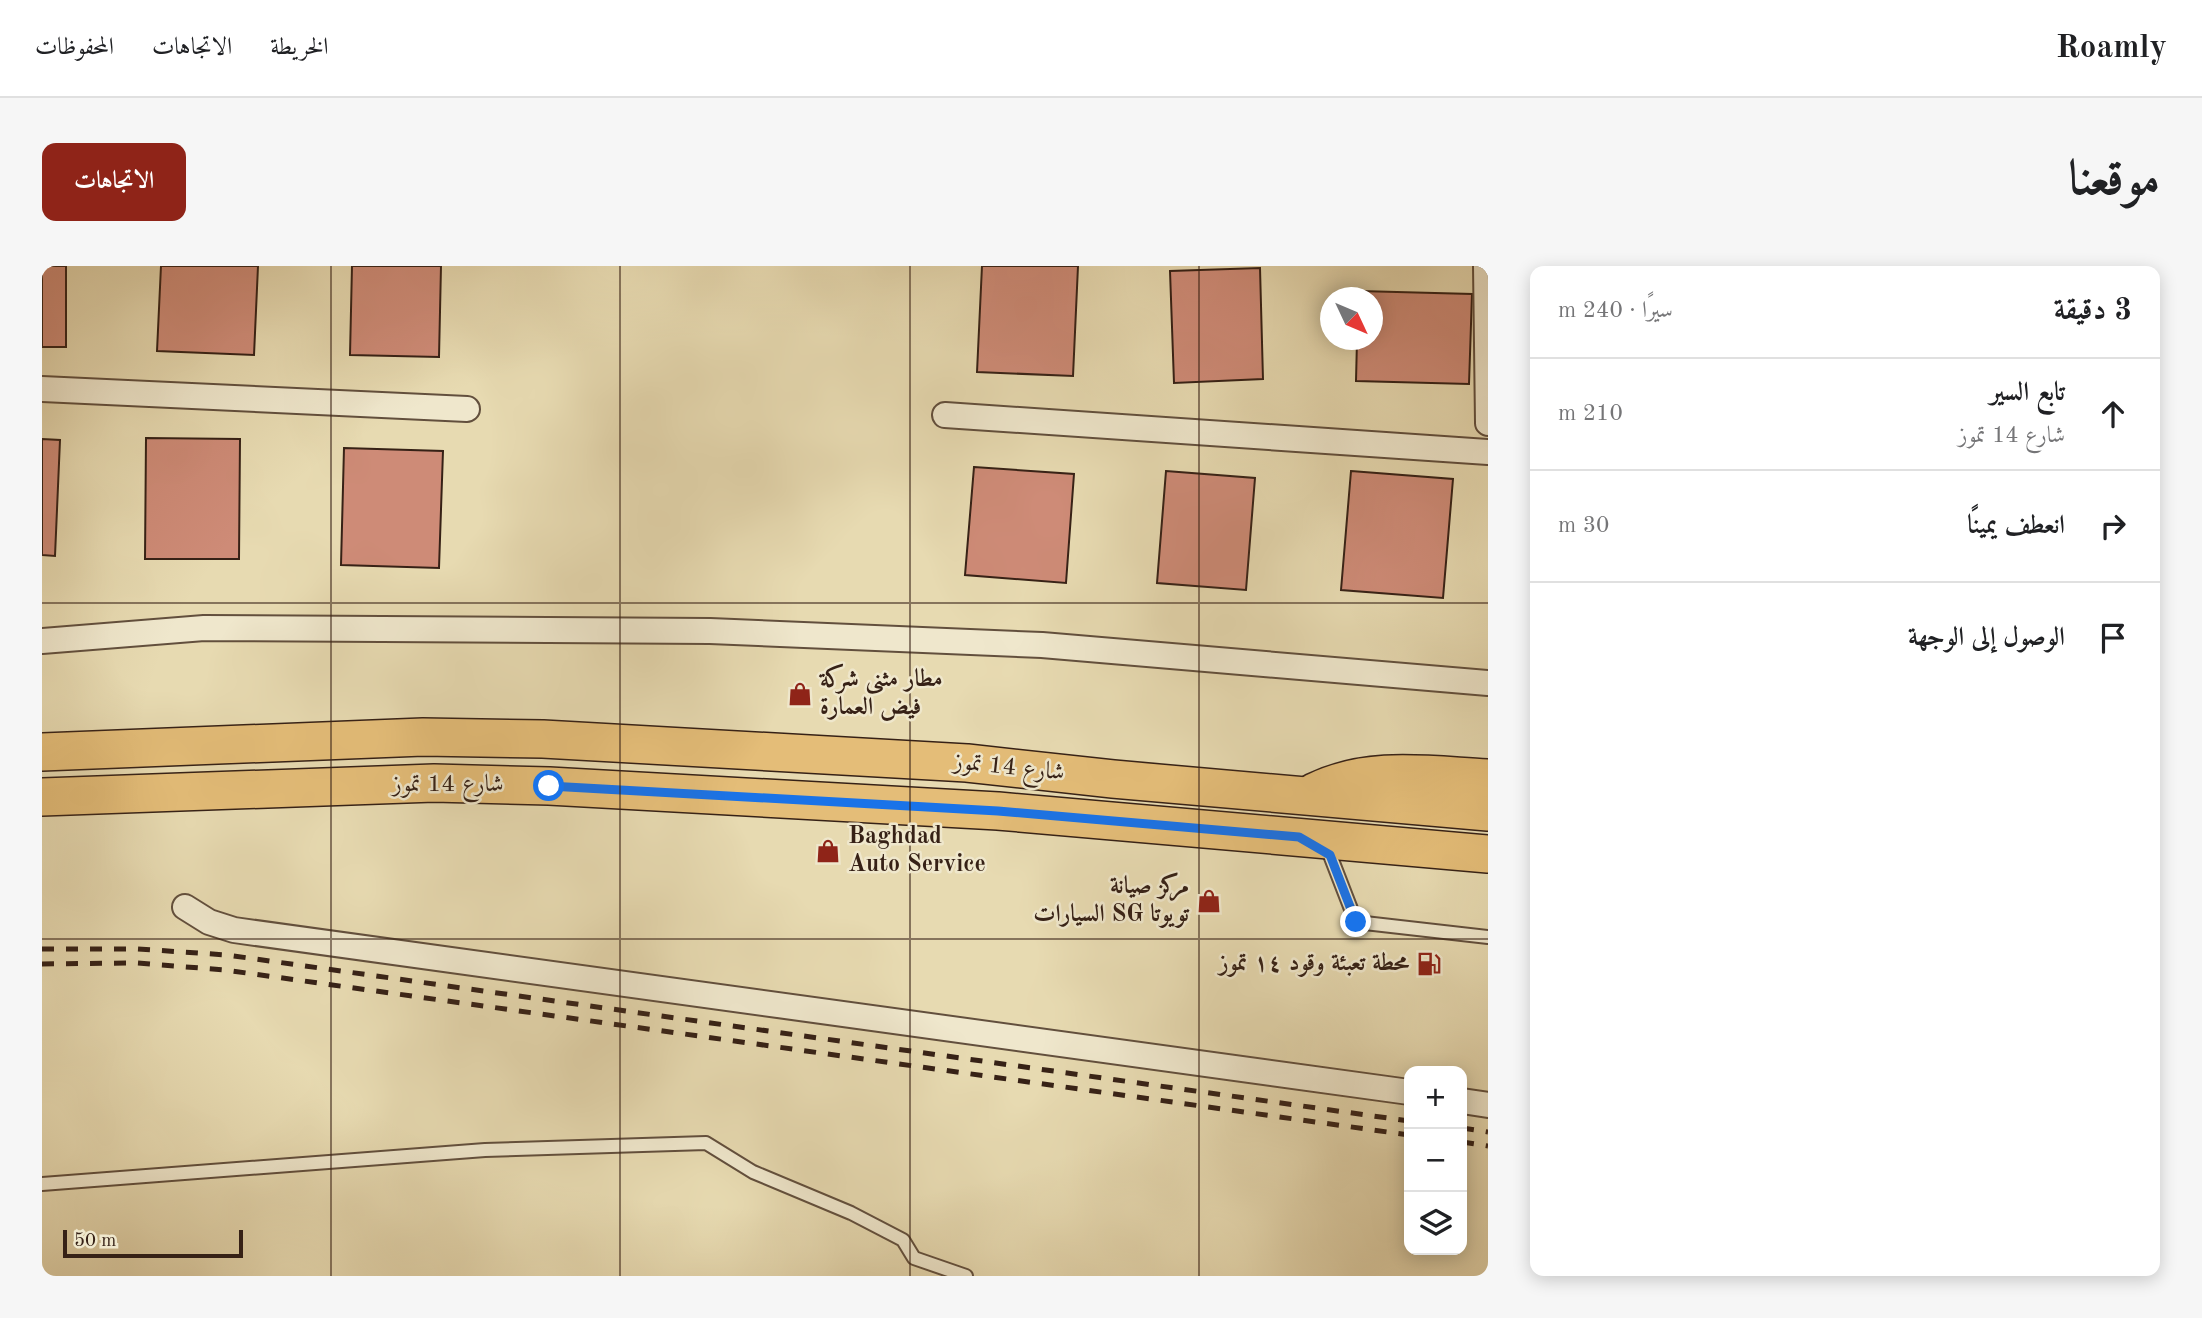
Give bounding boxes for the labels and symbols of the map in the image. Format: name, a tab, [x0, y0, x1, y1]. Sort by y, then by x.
north arrow	[1320, 287, 1383, 350]
place label: مطار مثنى شركة فيض العمارة	[818, 663, 942, 721]
shop icon: مطار مثنى شركة فيض العمارة	[786, 680, 814, 708]
street label: شارع 14 تموز	[950, 750, 1066, 792]
route start	[533, 770, 564, 801]
street label: شارع 14 تموز	[390, 773, 504, 803]
place label: Baghdad Auto Service	[848, 825, 986, 877]
shop icon: Baghdad Auto Service	[814, 837, 842, 865]
place label: مركز صيانة السيارات SG تويوتا	[1033, 872, 1190, 928]
shop icon: مركز صيانة السيارات SG تويوتا	[1195, 887, 1223, 915]
route end	[1340, 906, 1371, 937]
fuel station icon: محطة تعبئة وقود ١٤ تموز	[1415, 950, 1443, 978]
place label: محطة تعبئة وقود ١٤ تموز	[1216, 952, 1409, 977]
scale bar	[63, 1227, 243, 1259]

